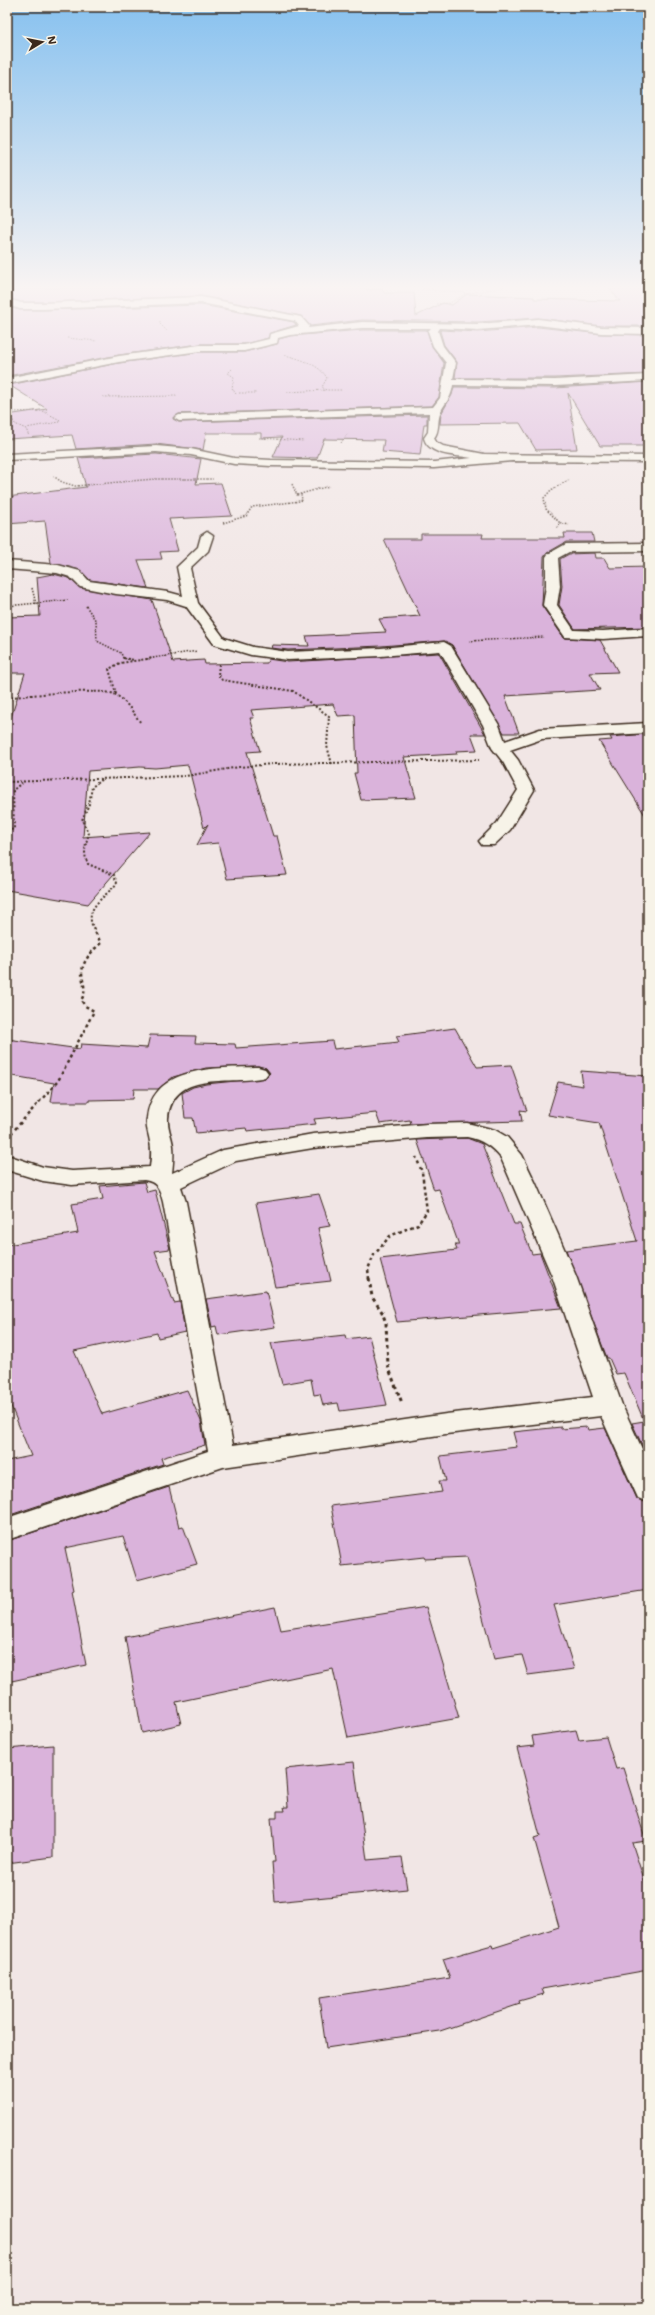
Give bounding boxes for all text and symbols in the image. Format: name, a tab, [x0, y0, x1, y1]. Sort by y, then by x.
north arrow	[22, 22, 62, 62]
text: N	[44, 35, 60, 46]

